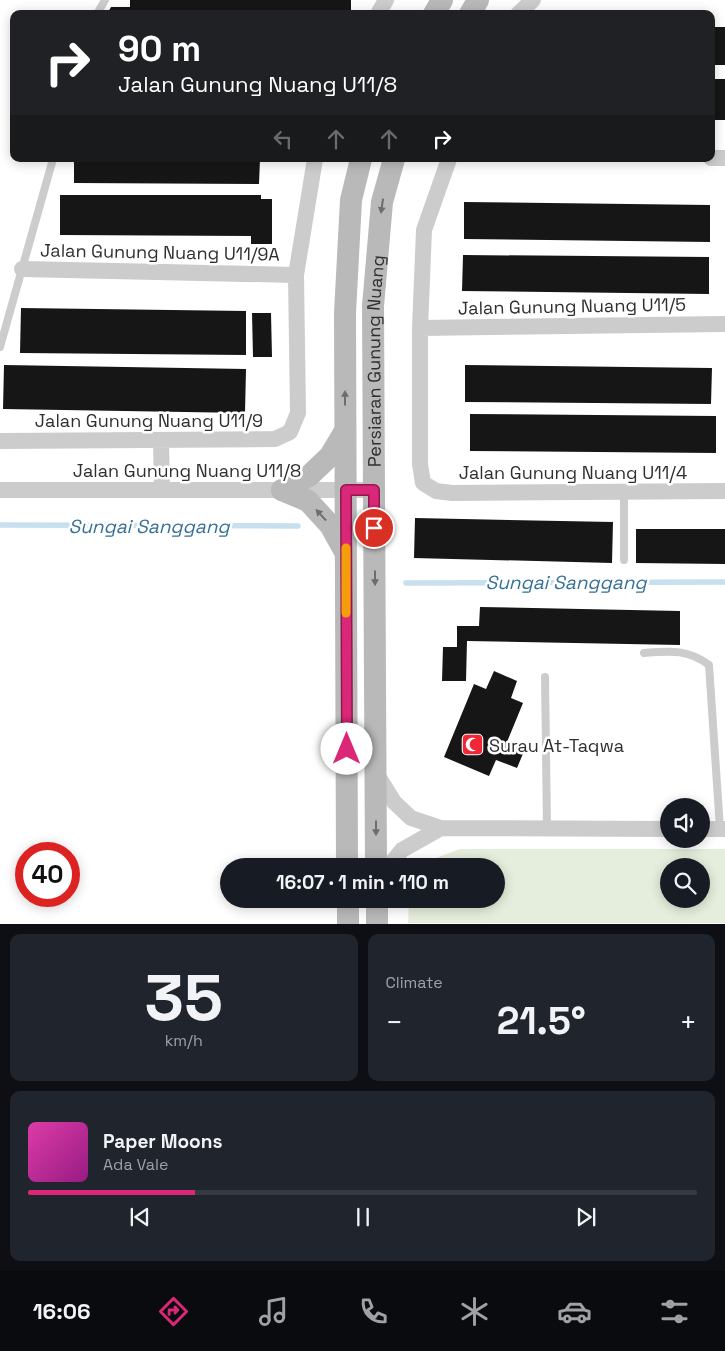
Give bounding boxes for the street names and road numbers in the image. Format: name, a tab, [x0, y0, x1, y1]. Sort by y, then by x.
street label: Jalan Gunung Nuang U11/9A	[40, 238, 280, 266]
street label: Persiaran Gunung Nuang	[361, 254, 389, 467]
street label: Jalan Gunung Nuang U11/5	[458, 293, 686, 319]
street label: Jalan Gunung Nuang U11/9	[35, 409, 263, 432]
street label: Jalan Gunung Nuang U11/8	[73, 459, 301, 482]
street label: Jalan Gunung Nuang U11/4	[459, 461, 687, 484]

